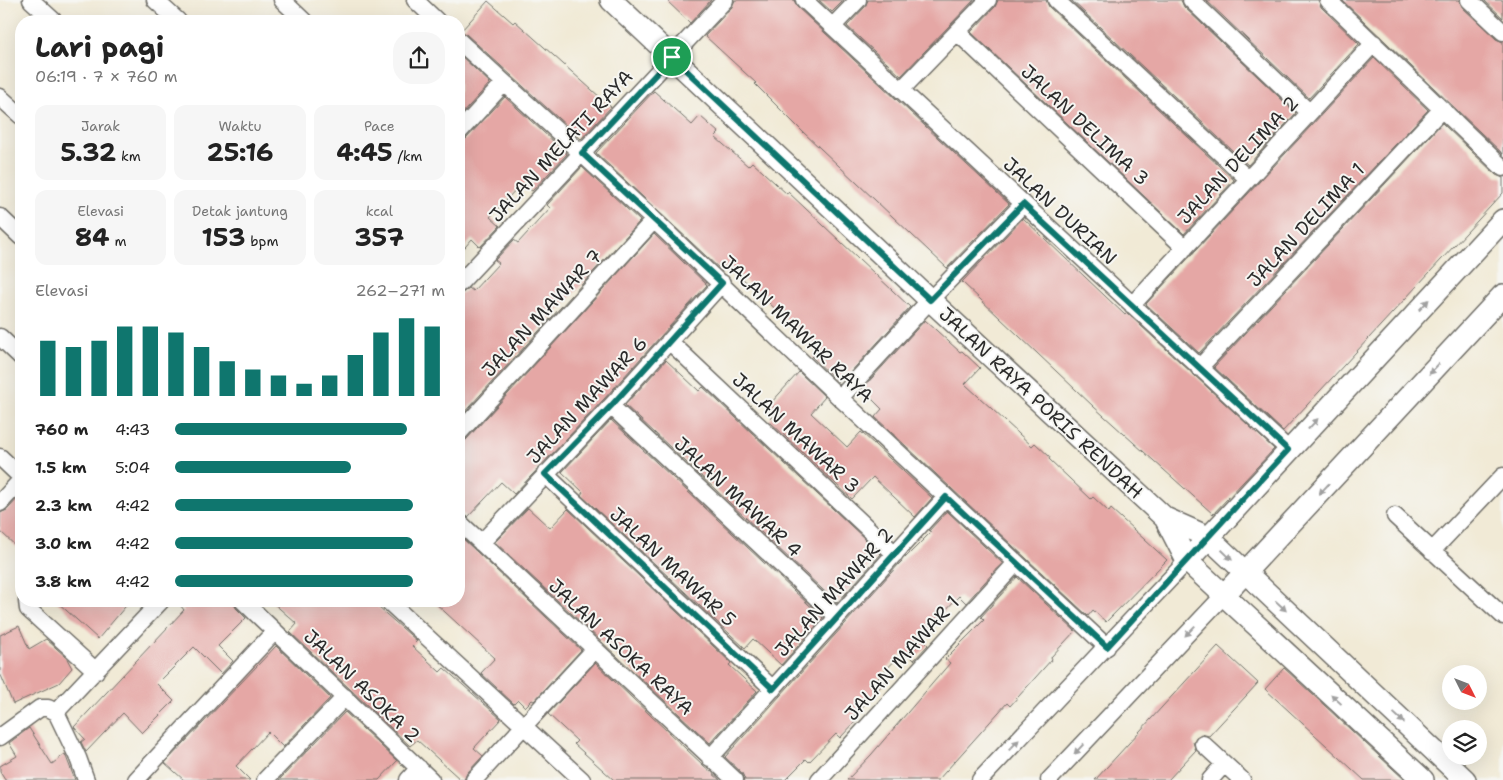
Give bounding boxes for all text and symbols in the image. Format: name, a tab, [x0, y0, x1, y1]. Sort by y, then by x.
text: Lari pagi	[35, 28, 164, 66]
button: share	[393, 32, 445, 84]
pin	[651, 36, 693, 78]
icon: arrive	[658, 43, 686, 71]
street label: JALAN DELIMA 3	[1016, 59, 1154, 191]
street label: JALAN MELATI RAYA	[484, 64, 638, 228]
text: 06:19 · 7 × 760 m	[35, 66, 178, 87]
street label: JALAN DELIMA 2	[1172, 91, 1304, 229]
text: Jarak	[81, 117, 120, 135]
text: Waktu	[218, 117, 262, 135]
text: Pace	[364, 117, 395, 135]
text: 5.32	[61, 135, 116, 169]
text: 25:16	[206, 135, 274, 169]
text: 4:45	[336, 135, 393, 169]
text: km	[116, 147, 141, 165]
text: /km	[393, 147, 422, 165]
street label: JALAN DURIAN	[998, 152, 1122, 270]
street label: JALAN DELIMA 1	[1242, 158, 1370, 292]
text: Elevasi	[77, 202, 124, 220]
text: Detak jantung	[192, 202, 288, 220]
text: kcal	[366, 202, 393, 220]
text: 84	[75, 220, 110, 254]
text: 153	[202, 220, 246, 254]
text: 357	[354, 220, 404, 254]
text: m	[110, 232, 126, 250]
text: bpm	[246, 232, 278, 250]
street label: JALAN MAWAR 7	[476, 244, 608, 382]
street label: JALAN MAWAR RAYA	[716, 250, 879, 408]
text: Elevasi	[35, 280, 89, 301]
text: 262–271 m	[356, 280, 445, 301]
one-way arrow	[1418, 300, 1430, 312]
street label: JALAN RAYA PORIS RENDAH	[934, 302, 1148, 504]
street label: JALAN MAWAR 6	[521, 331, 653, 469]
one-way arrow	[1428, 363, 1440, 375]
street label: JALAN MAWAR 3	[727, 367, 865, 499]
one-way arrow	[1307, 418, 1319, 430]
text: 760 m	[35, 419, 88, 440]
text: 4:43	[115, 419, 150, 440]
street label: JALAN MAWAR 4	[669, 431, 807, 563]
text: 1.5 km	[35, 457, 87, 478]
text: 5:04	[115, 457, 150, 478]
one-way arrow	[1318, 482, 1330, 494]
text: 2.3 km	[35, 495, 92, 516]
text: 4:42	[115, 495, 150, 516]
street label: JALAN MAWAR 5	[604, 502, 742, 632]
street label: JALAN MAWAR 2	[769, 522, 899, 662]
text: 3.0 km	[35, 533, 91, 554]
text: 4:42	[115, 533, 150, 554]
one-way arrow	[1221, 549, 1233, 561]
text: 3.8 km	[35, 571, 92, 592]
text: 4:42	[115, 571, 150, 592]
street label: JALAN ASOKA RAYA	[543, 573, 699, 721]
street label: JALAN MAWAR 1	[839, 590, 965, 726]
one-way arrow	[1275, 600, 1287, 612]
street label: JALAN ASOKA 2	[298, 624, 426, 748]
one-way arrow	[1184, 624, 1196, 636]
north arrow	[1442, 665, 1488, 710]
map controls	[1442, 665, 1487, 765]
one-way arrow	[1330, 693, 1342, 705]
one-way arrow	[1393, 712, 1405, 724]
button: layers	[1442, 720, 1487, 765]
one-way arrow	[1008, 739, 1020, 751]
one-way arrow	[1073, 742, 1085, 754]

